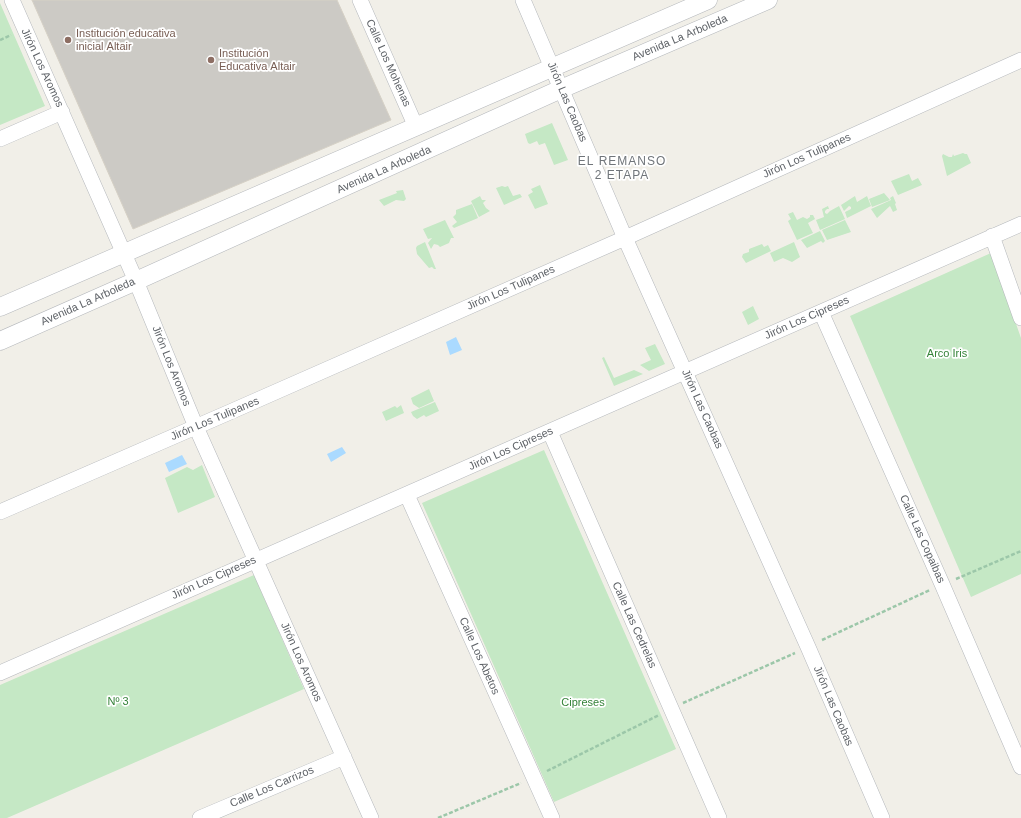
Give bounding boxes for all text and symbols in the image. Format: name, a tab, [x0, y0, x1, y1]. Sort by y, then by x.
street label: Avenida La Arboleda	[631, 12, 729, 64]
street label: Calle Los Mohenas	[363, 17, 413, 109]
street label: Jirón Los Aromos	[18, 26, 66, 110]
place label: Institución educativa inicial Altair	[76, 27, 176, 53]
marker: Institución educativa inicial Altair	[63, 35, 73, 45]
place label: Institución Educativa Altair	[219, 47, 295, 73]
marker: Institución Educativa Altair	[206, 55, 216, 65]
street label: Jirón Las Caobas	[544, 60, 590, 144]
street label: Jirón Los Tulipanes	[761, 131, 853, 181]
street label: Avenida La Arboleda	[335, 143, 433, 197]
district label: EL REMANSO 2 ETAPA	[578, 155, 666, 183]
street label: Jirón Los Tulipanes	[465, 263, 557, 313]
street label: Avenida La Arboleda	[39, 275, 137, 329]
street label: Jirón Los Cipreses	[763, 293, 851, 343]
street label: Jirón Los Aromos	[149, 324, 193, 408]
park label: Arco Iris	[927, 347, 967, 361]
street label: Jirón Las Caobas	[679, 367, 725, 451]
street label: Jirón Los Tulipanes	[169, 394, 261, 444]
street label: Jirón Los Cipreses	[467, 424, 555, 474]
street label: Calle Las Copaibas	[897, 493, 947, 585]
street label: Jirón Los Cipreses	[170, 553, 258, 603]
street label: Calle Las Cedrelas	[609, 580, 659, 670]
street label: Calle Los Abetos	[456, 615, 502, 697]
street label: Jirón Los Aromos	[278, 620, 324, 704]
street label: Jirón Las Caobas	[810, 664, 856, 748]
park label: Nº 3	[107, 695, 129, 709]
park label: Cipreses	[561, 696, 605, 710]
street label: Calle Los Carrizos	[228, 763, 316, 811]

